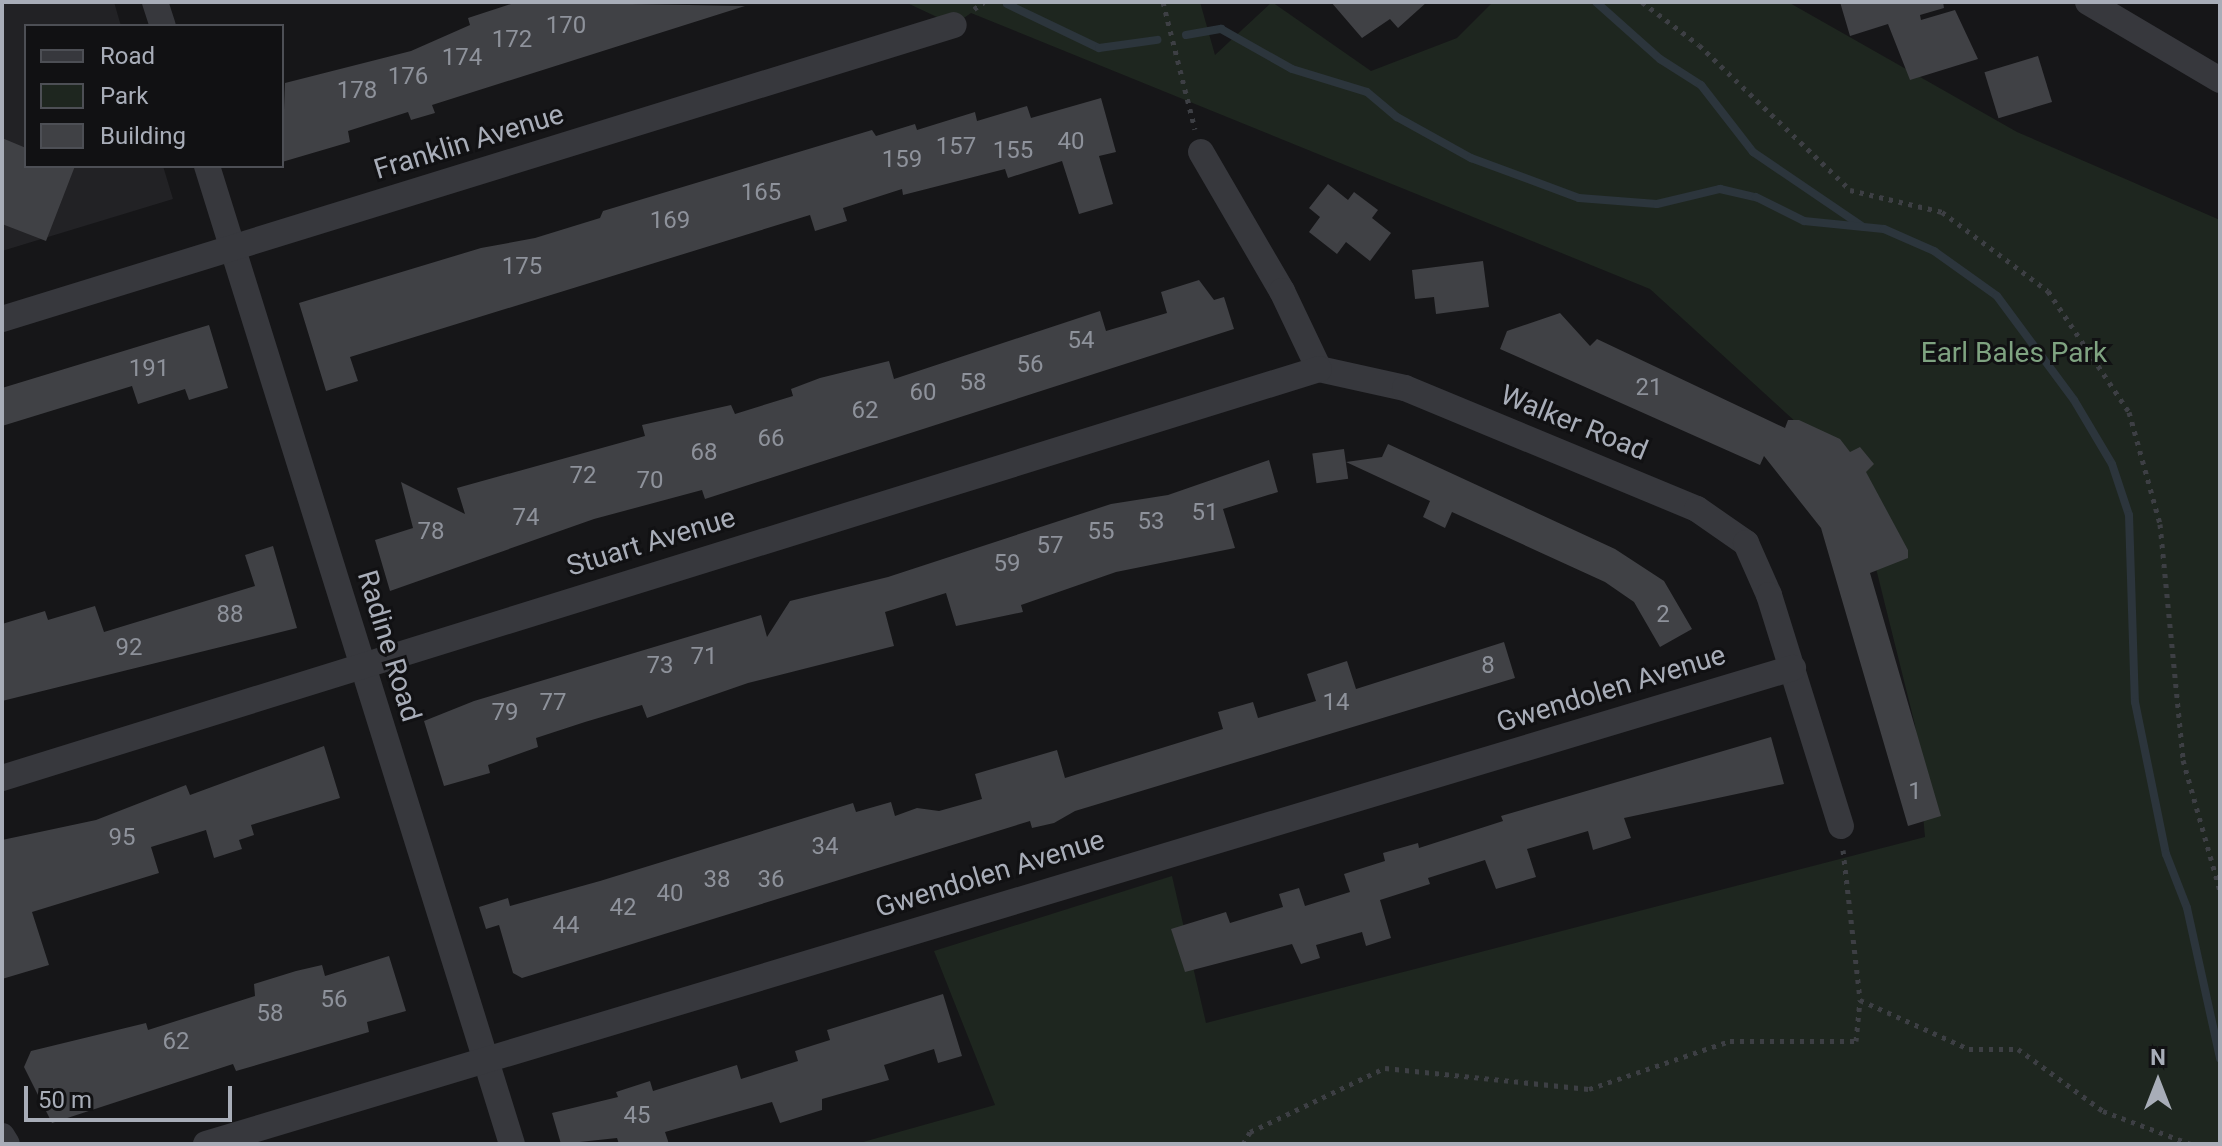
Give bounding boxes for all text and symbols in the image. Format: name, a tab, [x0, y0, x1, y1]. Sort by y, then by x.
house number: 170	[546, 12, 586, 40]
legend	[24, 24, 284, 168]
house number: 172	[492, 26, 532, 54]
text: Road	[100, 42, 155, 70]
house number: 174	[442, 44, 482, 72]
house number: 176	[388, 63, 428, 91]
house number: 178	[337, 77, 377, 105]
text: Park	[100, 82, 148, 110]
street label: Franklin Avenue	[370, 97, 568, 187]
text: Building	[100, 122, 186, 150]
house number: 40	[1058, 128, 1084, 156]
house number: 157	[936, 133, 976, 161]
house number: 155	[993, 137, 1033, 165]
house number: 159	[882, 146, 922, 174]
house number: 165	[741, 179, 781, 207]
house number: 169	[650, 207, 690, 235]
house number: 175	[502, 253, 542, 281]
house number: 54	[1068, 327, 1094, 355]
park label: Earl Bales Park	[1921, 336, 2107, 370]
house number: 56	[1017, 351, 1043, 379]
house number: 191	[129, 355, 169, 383]
house number: 58	[960, 369, 986, 397]
house number: 21	[1636, 374, 1662, 402]
street label: Walker Road	[1495, 378, 1653, 468]
house number: 60	[910, 379, 936, 407]
house number: 62	[852, 397, 878, 425]
house number: 66	[758, 425, 784, 453]
house number: 68	[691, 439, 717, 467]
house number: 72	[570, 462, 596, 490]
house number: 70	[637, 467, 663, 495]
house number: 51	[1192, 499, 1218, 527]
street label: Stuart Avenue	[563, 500, 739, 584]
house number: 74	[513, 504, 539, 532]
house number: 53	[1138, 508, 1164, 536]
house number: 78	[418, 518, 444, 546]
house number: 55	[1088, 518, 1114, 546]
house number: 57	[1037, 532, 1063, 560]
house number: 59	[994, 550, 1020, 578]
street label: Radine Road	[350, 566, 428, 726]
house number: 88	[217, 601, 243, 629]
house number: 2	[1656, 601, 1670, 629]
house number: 92	[116, 634, 142, 662]
street label: Gwendolen Avenue	[1492, 638, 1730, 740]
house number: 71	[691, 643, 717, 671]
house number: 73	[647, 652, 673, 680]
house number: 8	[1481, 652, 1495, 680]
house number: 77	[540, 689, 566, 717]
house number: 14	[1323, 689, 1349, 717]
house number: 79	[492, 699, 518, 727]
house number: 1	[1908, 778, 1922, 806]
street label: Gwendolen Avenue	[871, 823, 1109, 925]
house number: 95	[109, 824, 135, 852]
house number: 34	[812, 833, 838, 861]
house number: 38	[704, 866, 730, 894]
house number: 36	[758, 866, 784, 894]
house number: 40	[657, 880, 683, 908]
house number: 42	[610, 894, 636, 922]
house number: 44	[553, 912, 579, 940]
house number: 56	[321, 986, 347, 1014]
house number: 58	[257, 1000, 283, 1028]
house number: 62	[163, 1028, 189, 1056]
north arrow	[2118, 1042, 2198, 1122]
text: N	[2150, 1045, 2166, 1070]
scale bar	[28, 1070, 236, 1120]
text: 50 m	[38, 1086, 92, 1114]
house number: 45	[624, 1102, 650, 1130]

